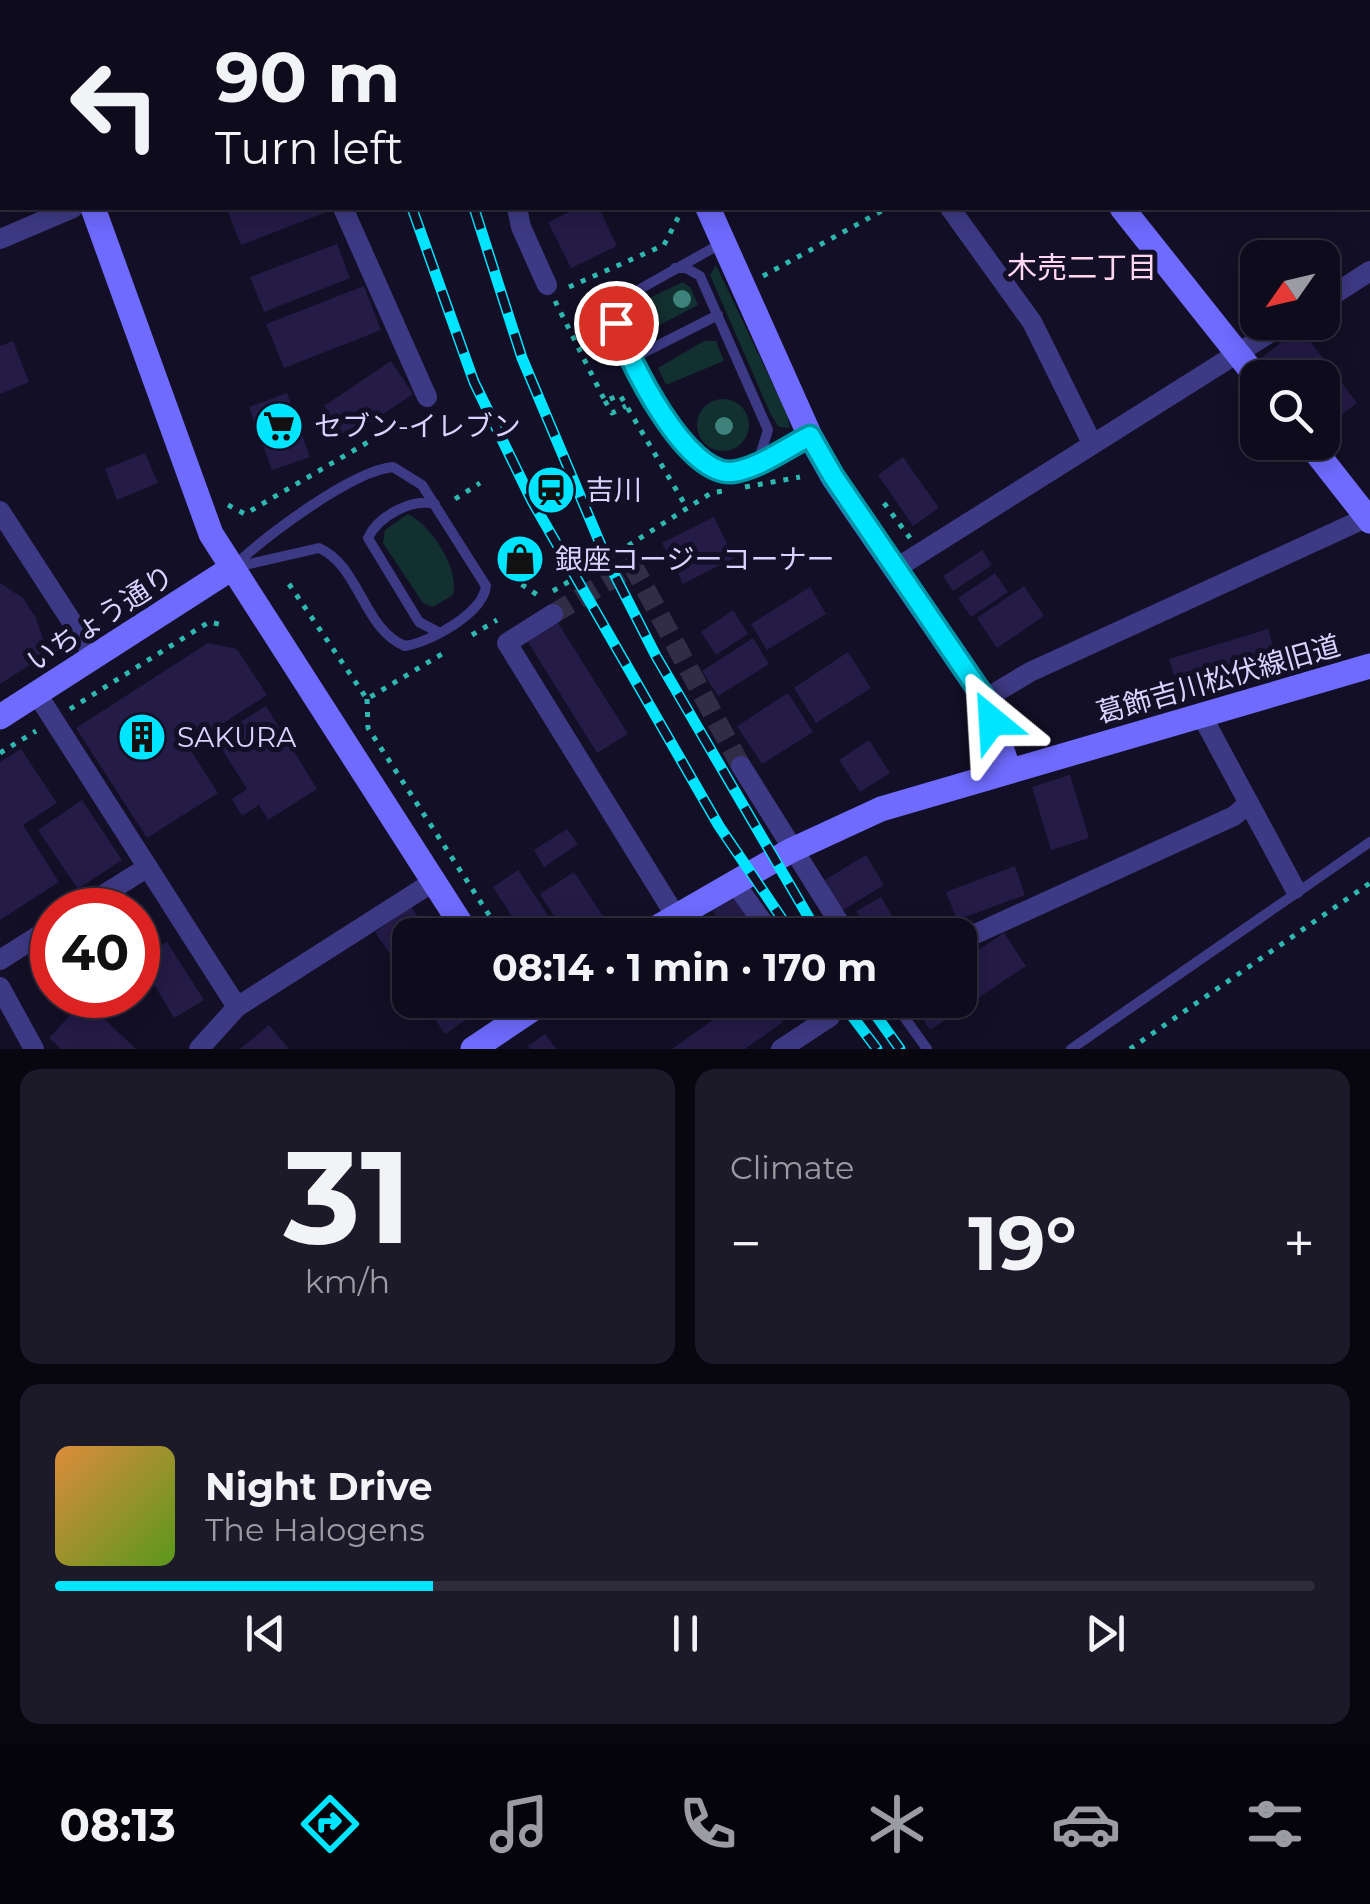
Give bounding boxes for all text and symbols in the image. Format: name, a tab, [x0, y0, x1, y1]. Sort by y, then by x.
text: 90 m	[215, 34, 400, 120]
icon: left	[50, 40, 180, 170]
text: Turn left	[215, 120, 403, 175]
north arrow	[1240, 240, 1340, 340]
map controls	[1240, 240, 1340, 460]
district label: 木売二丁目	[1007, 249, 1157, 286]
pin	[574, 281, 659, 366]
icon: arrive	[589, 296, 644, 351]
button: search	[1240, 360, 1340, 460]
supermarket icon: セブン-イレブン	[253, 400, 305, 452]
place label: セブン-イレブン	[314, 409, 521, 443]
station icon: 吉川	[525, 464, 577, 516]
place label: 吉川	[586, 473, 642, 507]
shop icon: 銀座コージーコーナー	[494, 533, 546, 585]
place label: 銀座コージーコーナー	[555, 542, 834, 576]
street label: いちょう通り	[20, 558, 180, 678]
street label: 葛飾吉川松伏線旧道	[1092, 628, 1344, 730]
position arrow	[940, 669, 1044, 773]
building icon: SAKURA	[116, 711, 168, 763]
place label: SAKURA	[177, 720, 297, 754]
speed limit sign: 40	[30, 888, 160, 1018]
text: 08:14 · 1 min · 170 m	[492, 944, 877, 991]
text: 31	[284, 1117, 411, 1276]
text: Climate	[730, 1148, 854, 1187]
text: 19°	[968, 1197, 1077, 1289]
text: −	[730, 1210, 762, 1277]
text: +	[1283, 1210, 1315, 1277]
text: km/h	[305, 1262, 390, 1301]
text: Night Drive	[205, 1463, 432, 1510]
text: The Halogens	[205, 1510, 425, 1549]
icon: previous	[238, 1606, 293, 1661]
icon: pause	[658, 1606, 713, 1661]
icon: next	[1078, 1606, 1133, 1661]
icon: directions	[295, 1789, 365, 1859]
icon: music	[484, 1789, 554, 1859]
icon: phone	[673, 1789, 743, 1859]
icon: climate	[862, 1789, 932, 1859]
icon: car	[1051, 1789, 1121, 1859]
icon: filters	[1240, 1789, 1310, 1859]
text: 08:13	[60, 1797, 176, 1852]

